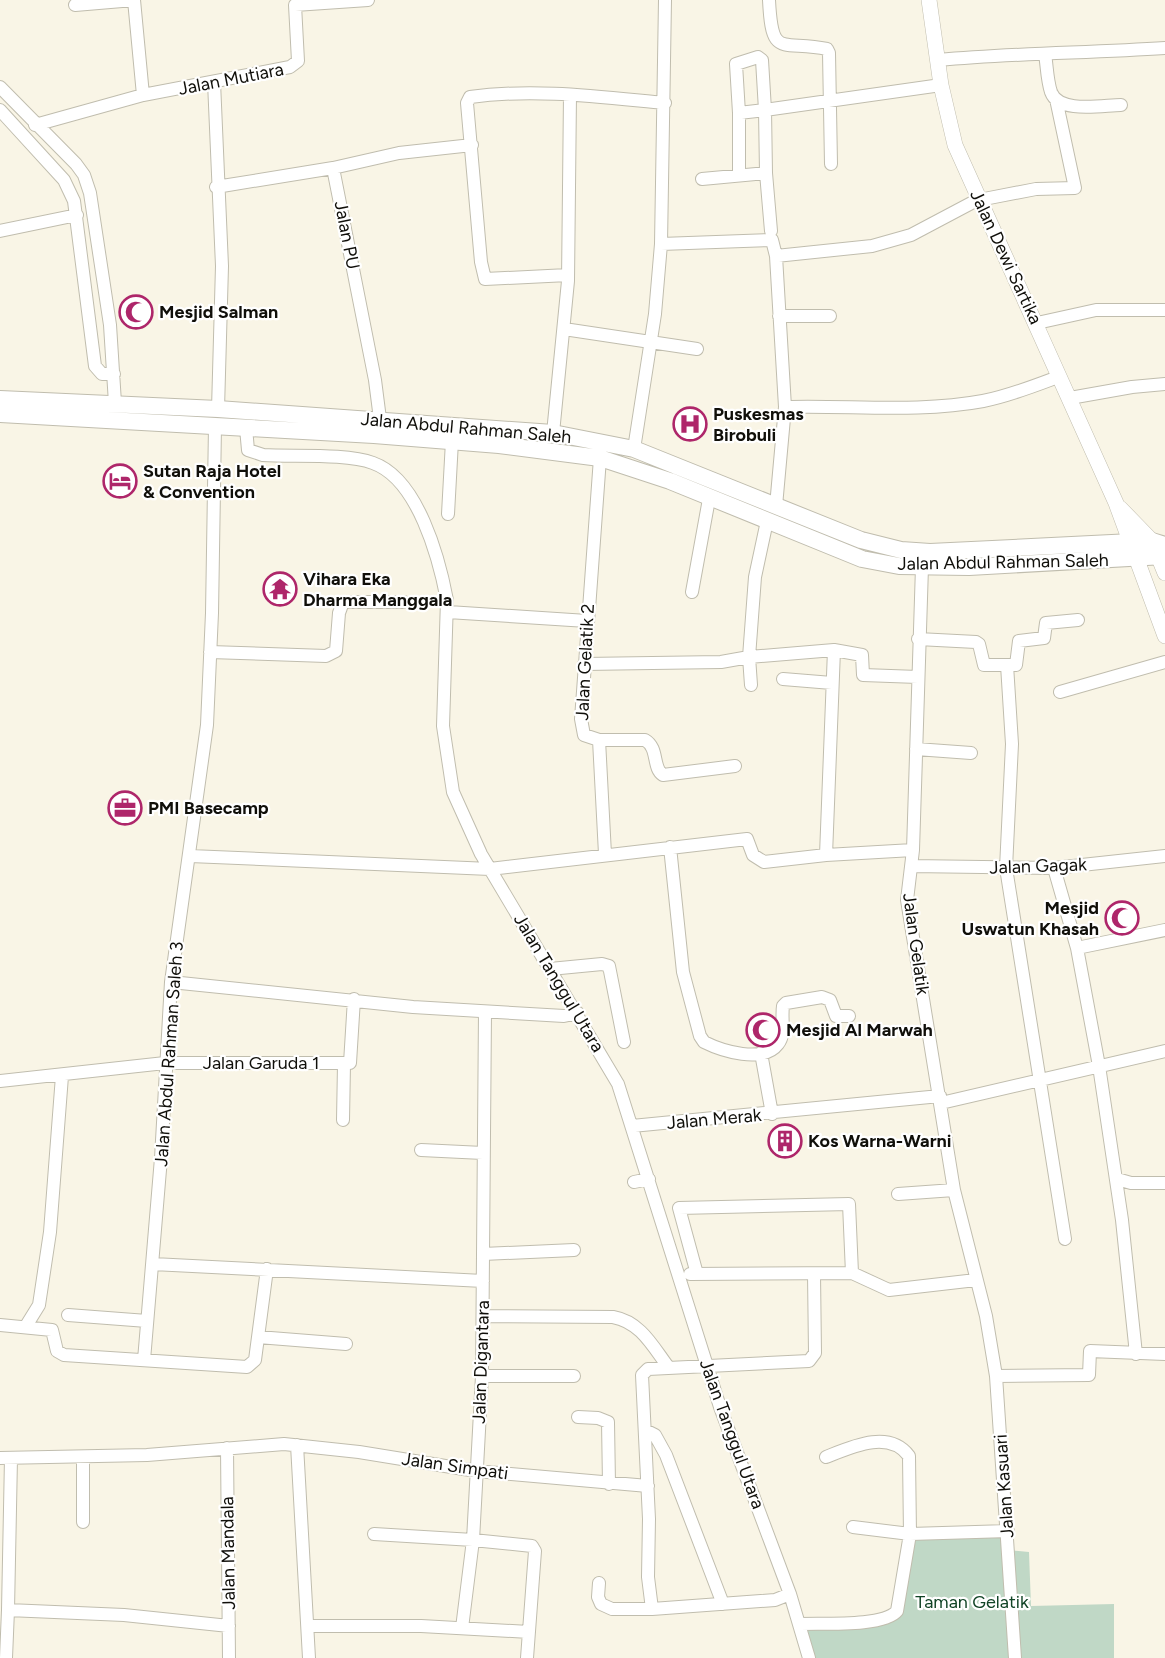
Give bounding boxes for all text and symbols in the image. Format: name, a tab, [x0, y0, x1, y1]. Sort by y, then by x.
street label: Jalan Mutiara	[176, 58, 286, 100]
street label: Jalan Dewi Sartika	[965, 186, 1047, 328]
street label: Jalan PU	[330, 199, 364, 271]
mosque icon: Mesjid Salman	[118, 294, 154, 330]
place label: Mesjid Salman	[159, 301, 278, 323]
place label: Puskesmas Birobuli	[713, 403, 804, 446]
hospital icon: Puskesmas Birobuli	[672, 406, 708, 442]
street label: Jalan Abdul Rahman Saleh	[360, 408, 572, 448]
place label: Sutan Raja Hotel & Convention	[143, 460, 281, 503]
hotel icon: Sutan Raja Hotel & Convention	[102, 463, 138, 499]
street label: Jalan Abdul Rahman Saleh	[897, 549, 1109, 575]
place label: Vihara Eka Dharma Manggala	[303, 568, 452, 611]
temple icon: Vihara Eka Dharma Manggala	[262, 571, 298, 607]
street label: Jalan Gelatik 2	[571, 603, 599, 721]
office icon: PMI Basecamp	[107, 790, 143, 826]
place label: PMI Basecamp	[148, 797, 269, 819]
street label: Jalan Gagak	[989, 853, 1087, 879]
street label: Jalan Gelatik	[898, 892, 934, 997]
place label: Mesjid Uswatun Khasah	[962, 897, 1099, 940]
mosque icon: Mesjid Uswatun Khasah	[1104, 900, 1140, 936]
street label: Jalan Tanggul Utara	[509, 910, 609, 1056]
street label: Jalan Abdul Rahman Saleh 3	[150, 941, 188, 1167]
mosque icon: Mesjid Al Marwah	[745, 1012, 781, 1048]
place label: Mesjid Al Marwah	[786, 1019, 933, 1041]
street label: Jalan Garuda 1	[203, 1052, 319, 1074]
street label: Jalan Merak	[666, 1104, 763, 1134]
building icon: Kos Warna-Warni	[767, 1123, 803, 1159]
place label: Kos Warna-Warni	[808, 1130, 951, 1152]
street label: Jalan Digantara	[468, 1300, 494, 1424]
street label: Jalan Tanggul Utara	[695, 1356, 769, 1512]
street label: Jalan Kasuari	[989, 1433, 1019, 1539]
street label: Jalan Simpati	[400, 1448, 510, 1484]
street label: Jalan Mandala	[216, 1496, 240, 1610]
park label: Taman Gelatik	[915, 1591, 1029, 1613]

